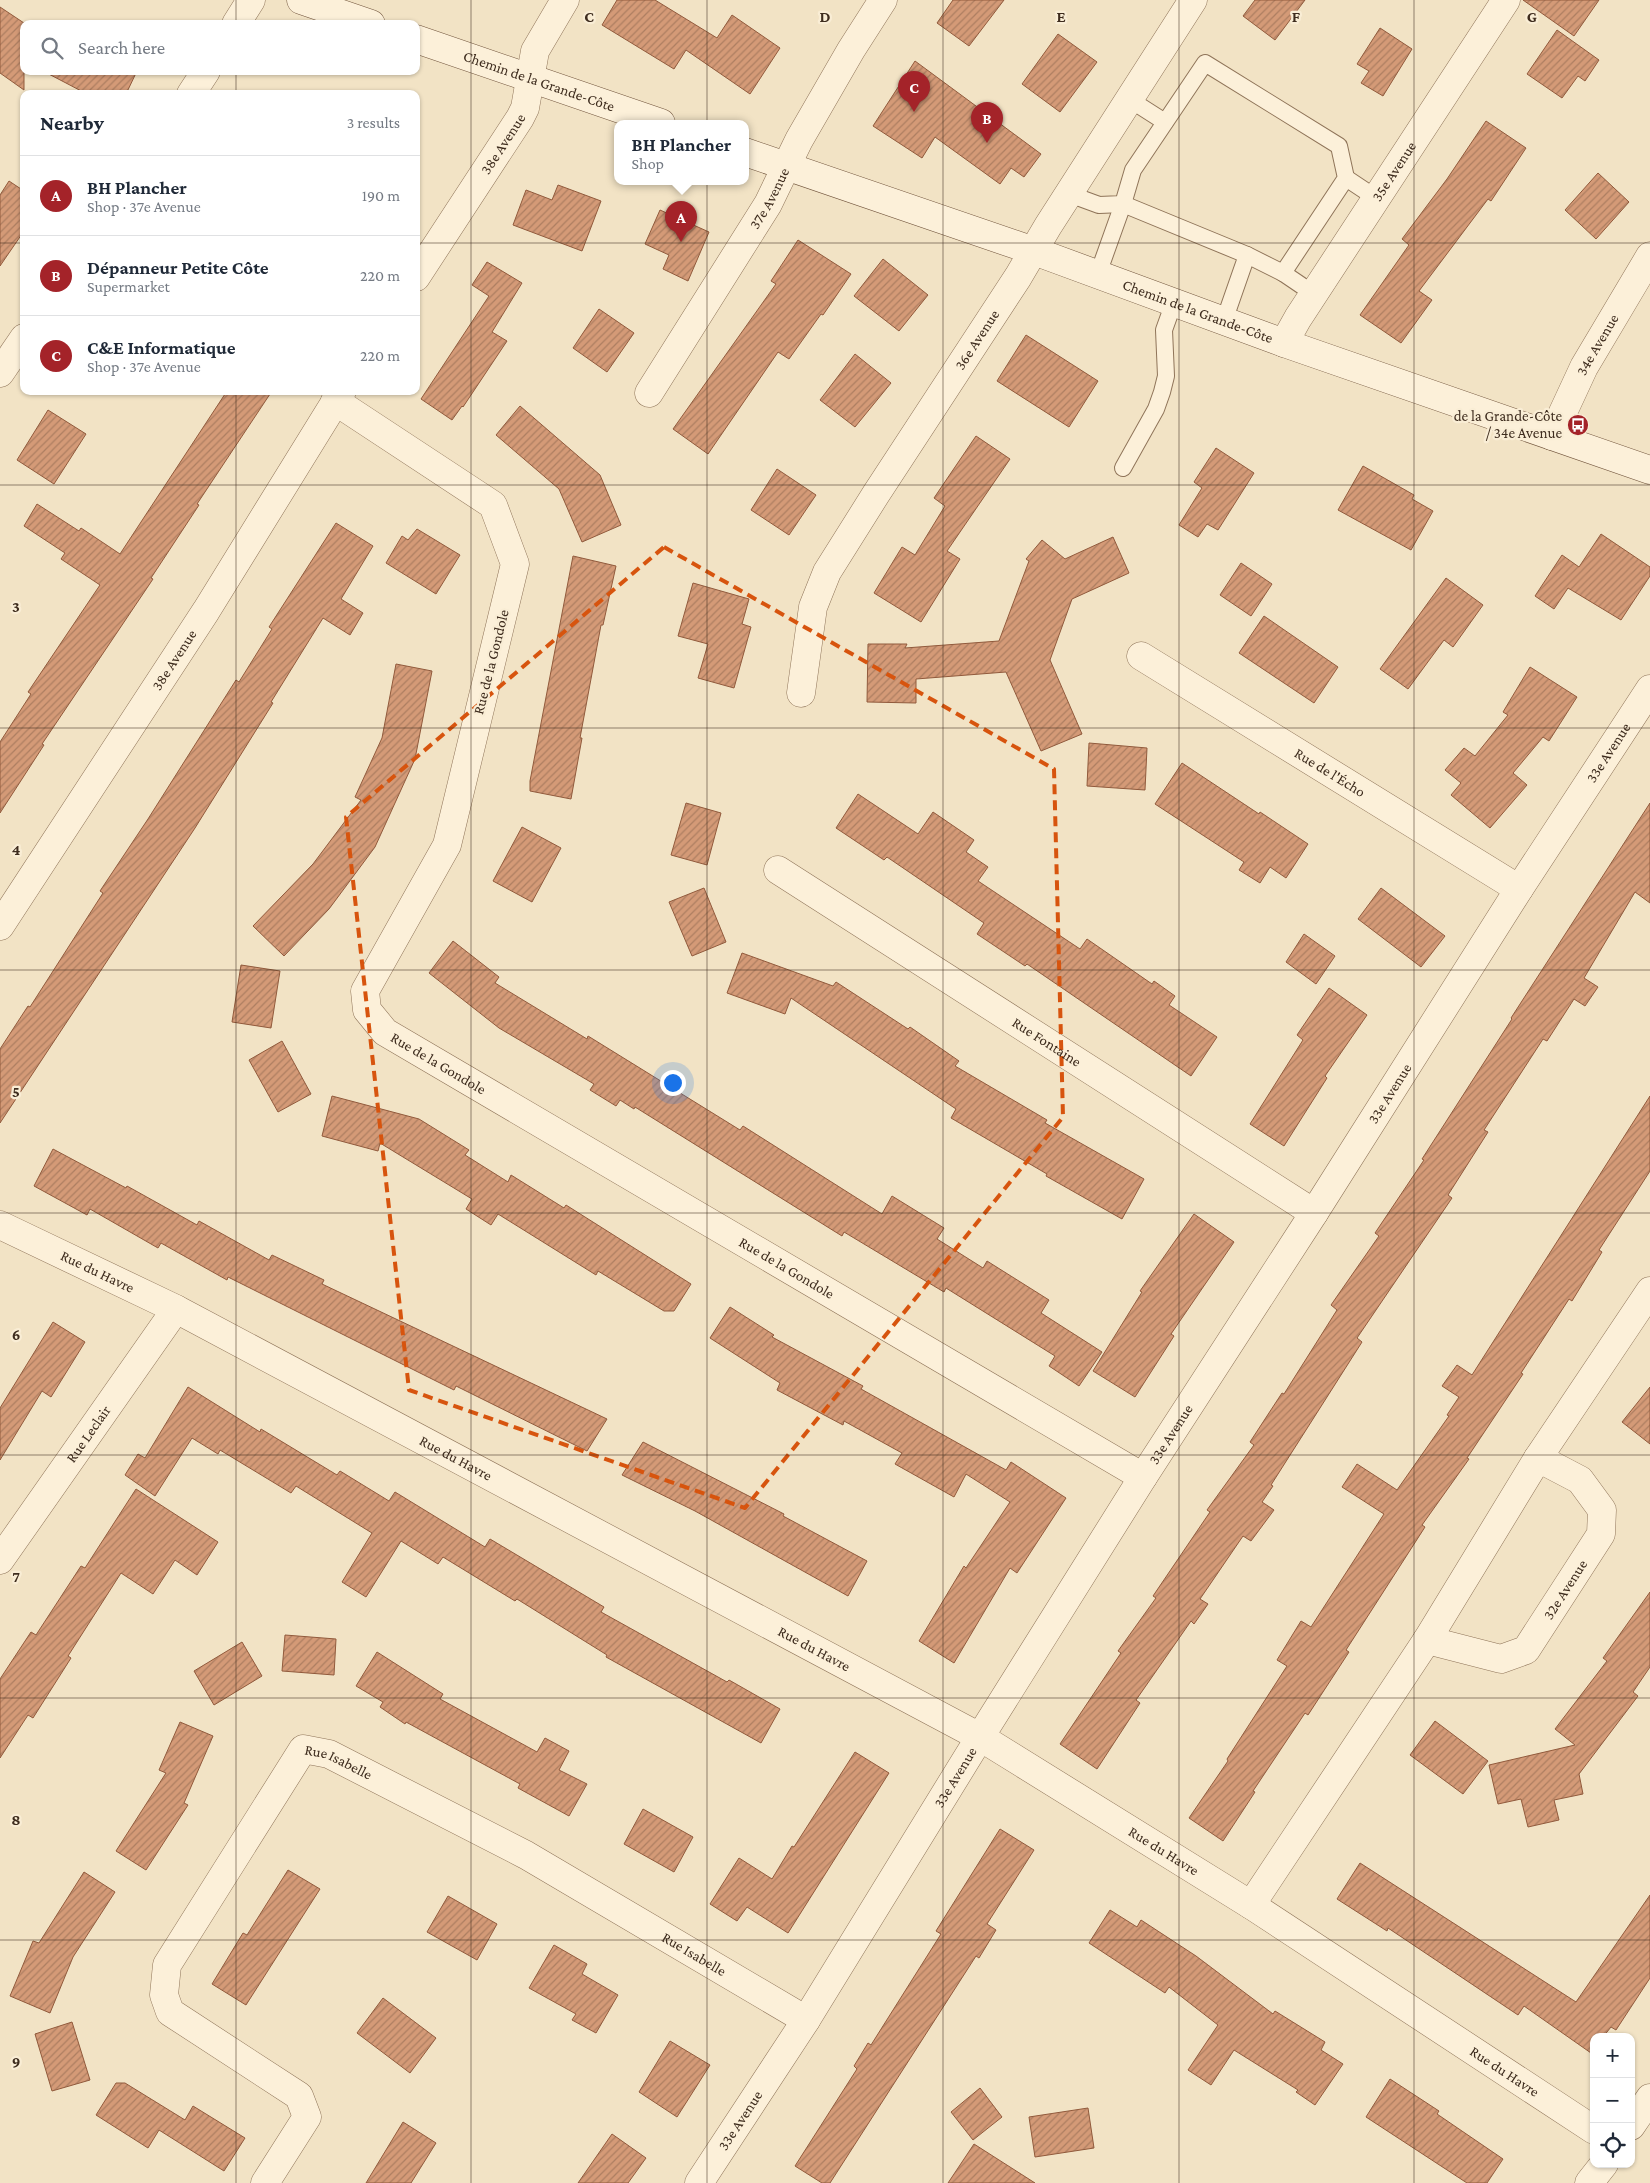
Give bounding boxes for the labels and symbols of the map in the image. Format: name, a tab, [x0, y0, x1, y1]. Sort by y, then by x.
text: C	[584, 8, 594, 25]
text: D	[819, 8, 831, 25]
text: E	[1056, 8, 1066, 25]
text: F	[1292, 8, 1301, 25]
text: G	[1527, 8, 1537, 25]
street label: Chemin de la Grande-Côte	[461, 48, 617, 115]
pin: C	[898, 71, 930, 112]
pin: B	[971, 102, 1003, 143]
street label: 38e Avenue	[478, 111, 529, 177]
street label: 35e Avenue	[1369, 138, 1419, 204]
street label: 37e Avenue	[746, 165, 792, 232]
pin: A	[665, 201, 697, 242]
street label: Chemin de la Grande-Côte	[1120, 276, 1275, 346]
street label: 36e Avenue	[952, 306, 1003, 373]
street label: 34e Avenue	[1573, 311, 1622, 378]
place label: de la Grande-Côte / 34e Avenue	[1454, 408, 1562, 441]
bus stop icon: de la Grande-Côte / 34e Avenue	[1566, 413, 1590, 437]
text: 3	[12, 598, 20, 615]
street label: Rue de la Gondole	[470, 608, 512, 716]
street label: 38e Avenue	[149, 626, 200, 693]
street label: 33e Avenue	[1583, 720, 1634, 785]
street label: Rue de l'Écho	[1292, 745, 1368, 800]
text: 4	[12, 841, 21, 858]
street label: Rue Fontaine	[1009, 1014, 1084, 1070]
street label: Rue de la Gondole	[388, 1029, 489, 1098]
street label: 33e Avenue	[1365, 1060, 1415, 1126]
your location	[660, 1070, 686, 1096]
text: 5	[12, 1083, 20, 1100]
street label: Rue de la Gondole	[736, 1234, 837, 1302]
street label: Rue du Havre	[58, 1247, 137, 1296]
text: 6	[12, 1326, 20, 1343]
street label: 33e Avenue	[1146, 1401, 1196, 1467]
street label: Rue Leclair	[63, 1402, 114, 1466]
street label: Rue du Havre	[417, 1432, 495, 1484]
street label: 32e Avenue	[1540, 1556, 1590, 1622]
text: 7	[12, 1568, 20, 1585]
street label: Rue du Havre	[775, 1623, 853, 1675]
street label: Rue Isabelle	[304, 1742, 375, 1783]
street label: 33e Avenue	[931, 1744, 980, 1810]
text: 8	[11, 1811, 21, 1828]
street label: Rue du Havre	[1126, 1823, 1202, 1879]
street label: Rue Isabelle	[659, 1929, 729, 1979]
street label: Rue du Havre	[1467, 2043, 1543, 2100]
text: 9	[12, 2053, 20, 2070]
street label: 33e Avenue	[715, 2087, 766, 2153]

